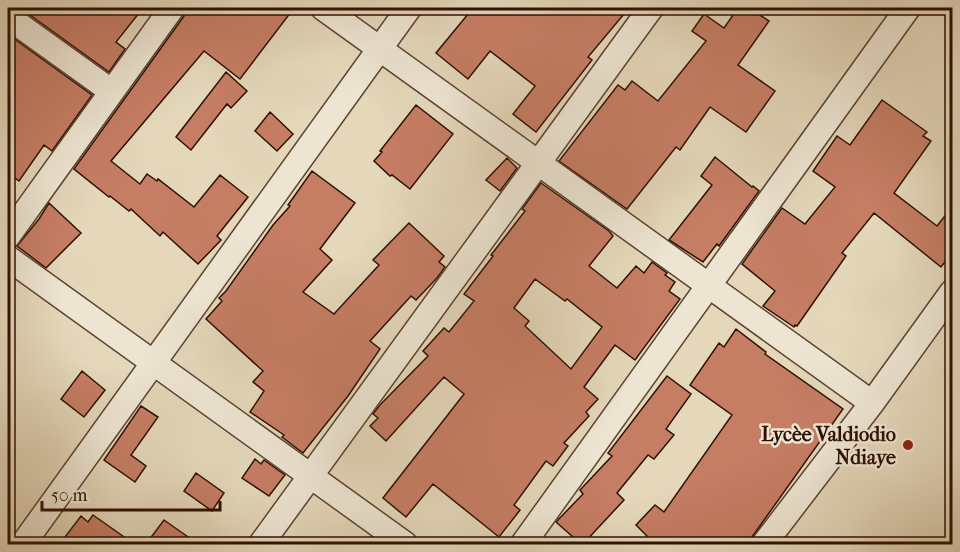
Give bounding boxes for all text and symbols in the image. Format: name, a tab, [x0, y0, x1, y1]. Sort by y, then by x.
place label: Lycèe Valdiodio Ndiaye	[761, 423, 896, 469]
marker: Lycèe Valdiodio Ndiaye	[901, 438, 915, 452]
scale bar	[42, 474, 220, 512]
text: 50 m	[51, 485, 88, 506]

